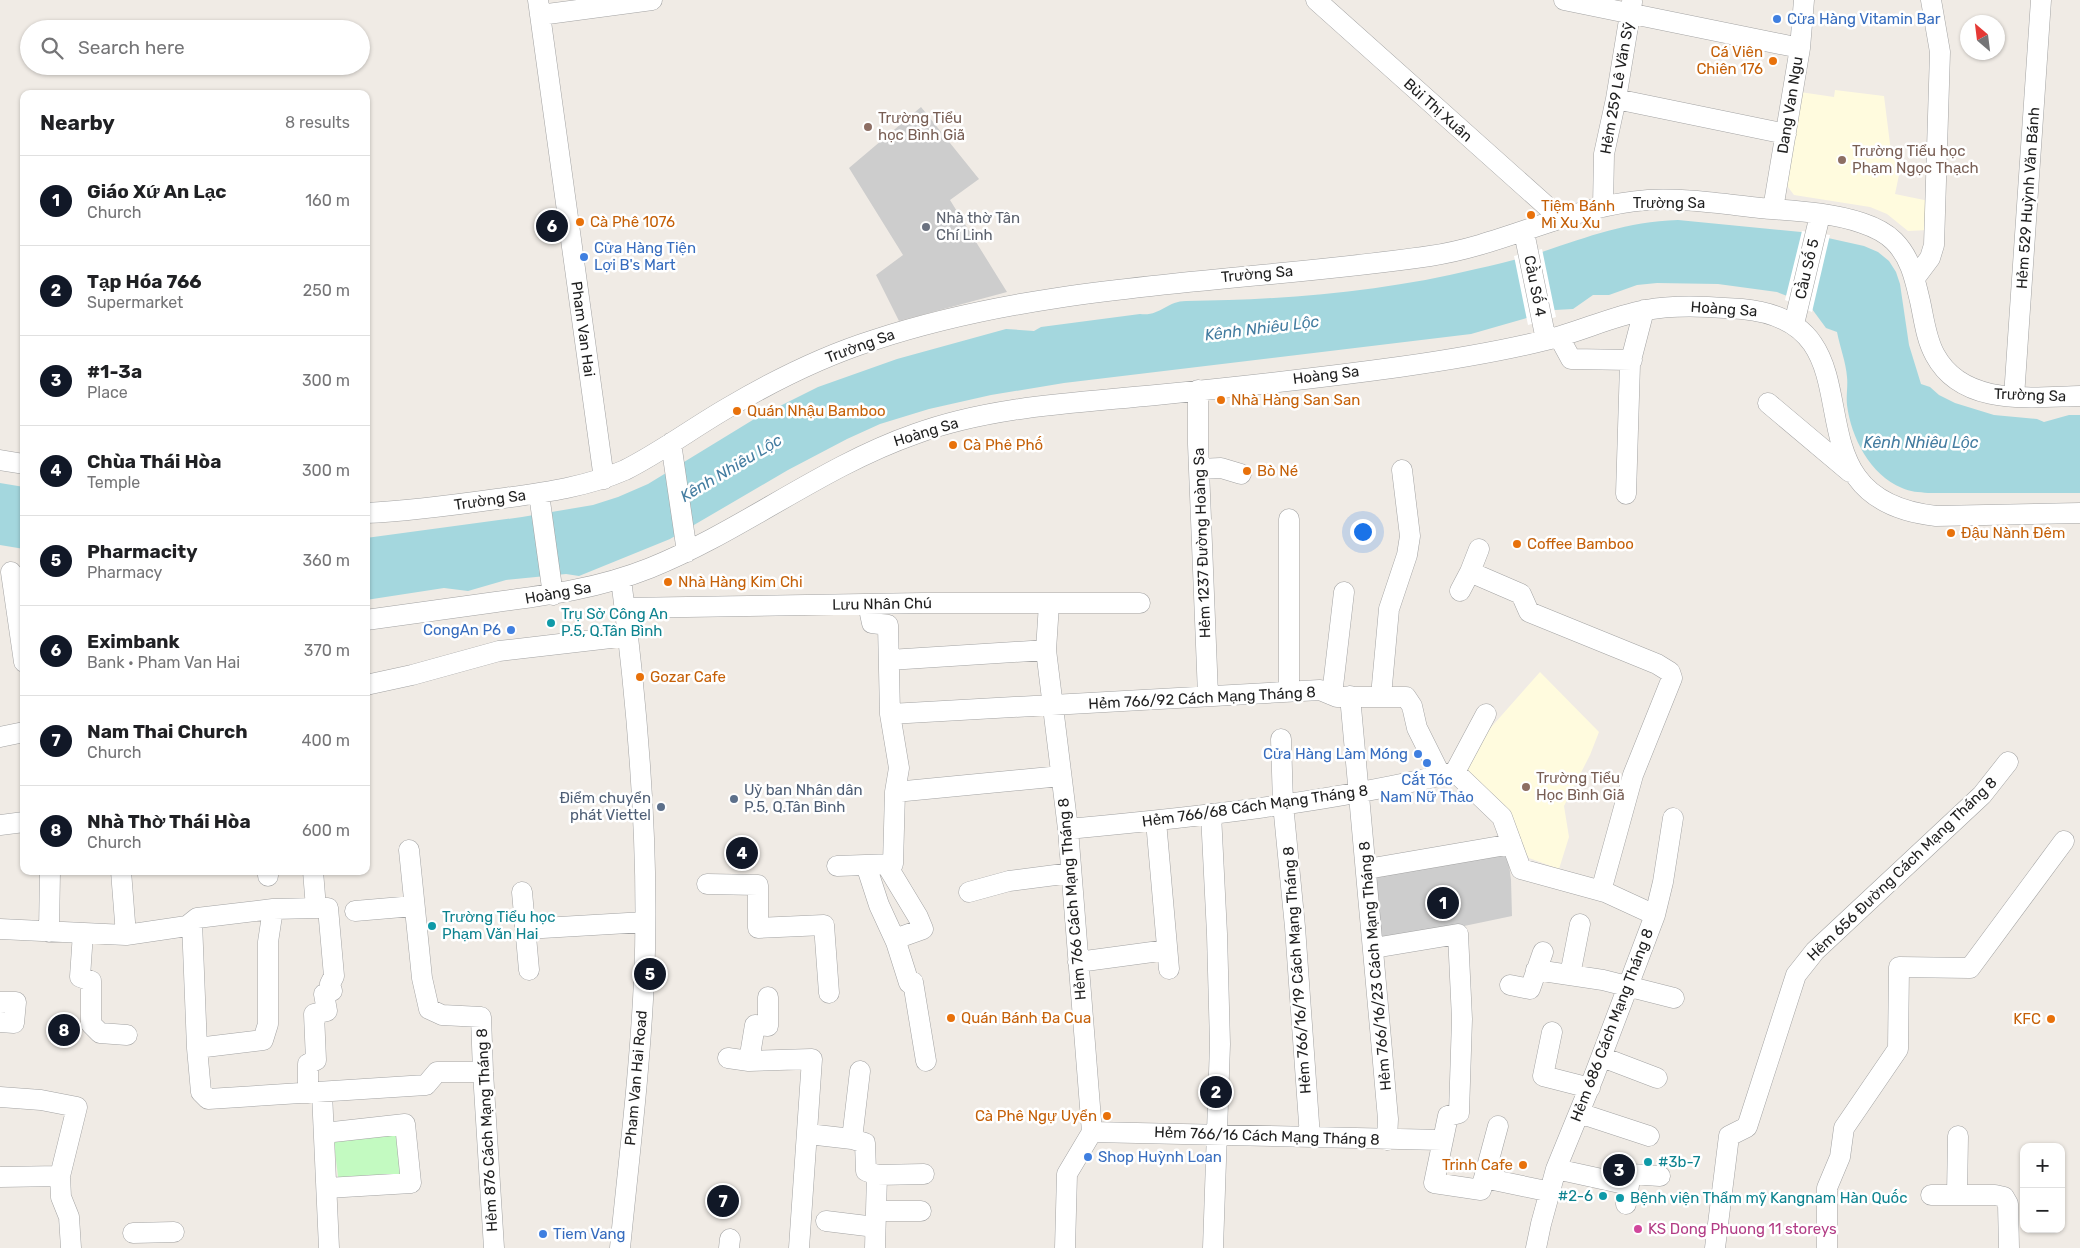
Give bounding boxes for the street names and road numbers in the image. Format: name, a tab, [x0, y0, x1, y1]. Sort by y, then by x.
street label: Hẻm 259 Lê Văn Sỹ	[1597, 20, 1637, 156]
street label: Dang Van Ngu	[1773, 55, 1807, 155]
street label: Bùi Thị Xuân	[1400, 75, 1476, 145]
street label: Hẻm 529 Huỳnh Văn Bánh	[2013, 106, 2043, 290]
street label: Trường Sa	[1633, 194, 1705, 212]
street label: Cầu Số 5	[1791, 237, 1823, 301]
street label: Cầu Số 4	[1520, 254, 1550, 318]
street label: Trường Sa	[1220, 262, 1294, 286]
street label: Pham Van Hai	[567, 280, 599, 378]
street label: Hoàng Sa	[1690, 298, 1758, 320]
street label: Trường Sa	[823, 325, 897, 367]
street label: Hoàng Sa	[1292, 362, 1360, 388]
street label: Trường Sa	[1994, 385, 2066, 405]
street label: Hoàng Sa	[891, 414, 961, 450]
street label: Hẻm 1237 Đường Hoàng Sa	[1190, 447, 1214, 639]
street label: Trường Sa	[453, 486, 527, 514]
street label: Hoàng Sa	[523, 578, 593, 608]
street label: Lưu Nhân Chú	[832, 594, 932, 614]
street label: Hẻm 766/92 Cách Mạng Tháng 8	[1088, 683, 1316, 713]
street label: Hẻm 656 Đường Cách Mạng Tháng 8	[1803, 773, 2001, 965]
street label: Hẻm 766/68 Cách Mạng Tháng 8	[1141, 781, 1369, 831]
street label: Hẻm 766 Cách Mạng Tháng 8	[1054, 797, 1090, 1001]
street label: Hẻm 766/16/23 Cách Mạng Tháng 8	[1355, 840, 1395, 1092]
street label: Hẻm 766/16/19 Cách Mạng Tháng 8	[1279, 846, 1315, 1094]
street label: Hẻm 686 Cách Mạng Tháng 8	[1567, 926, 1657, 1124]
street label: Pham Van Hai Road	[621, 1010, 651, 1146]
street label: Hẻm 876 Cách Mạng Tháng 8	[473, 1028, 501, 1232]
street label: Hẻm 766/16 Cách Mạng Tháng 8	[1154, 1123, 1380, 1149]

